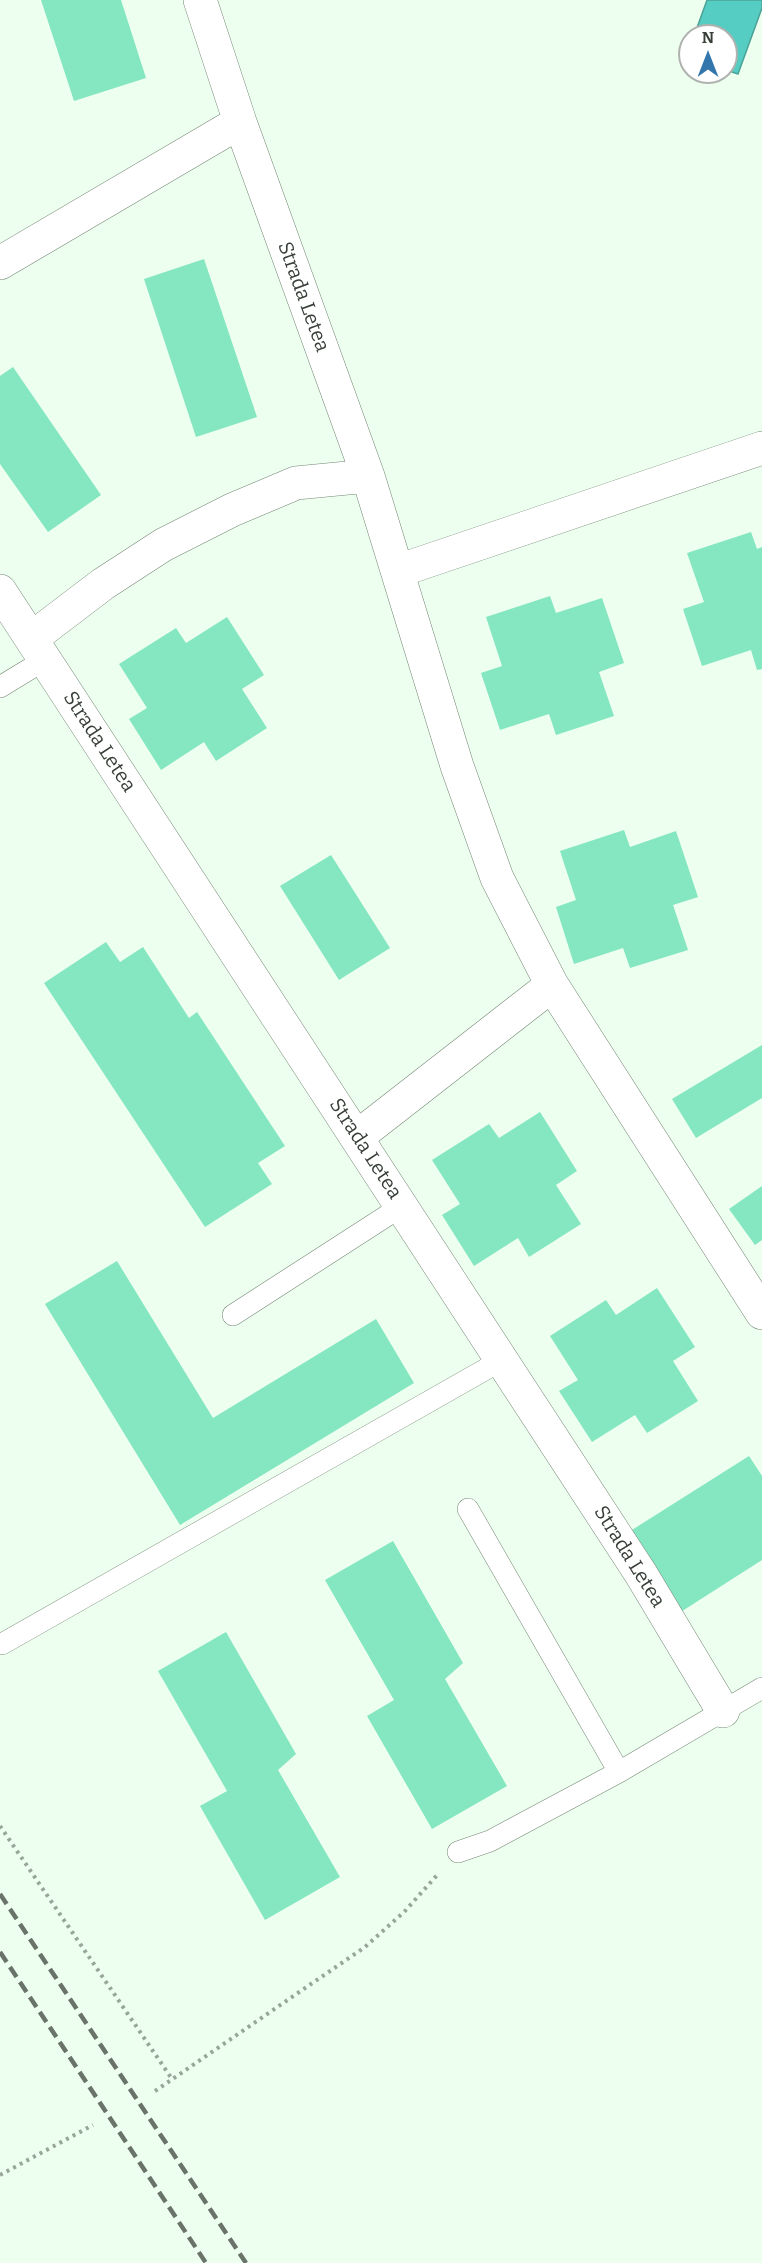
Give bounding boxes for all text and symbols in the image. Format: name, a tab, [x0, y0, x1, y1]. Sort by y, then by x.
north arrow	[678, 24, 738, 84]
text: N	[702, 28, 714, 47]
street label: Strada Letea	[272, 239, 334, 355]
street label: Strada Letea	[58, 687, 140, 797]
street label: Strada Letea	[324, 1094, 406, 1204]
street label: Strada Letea	[588, 1502, 670, 1612]

